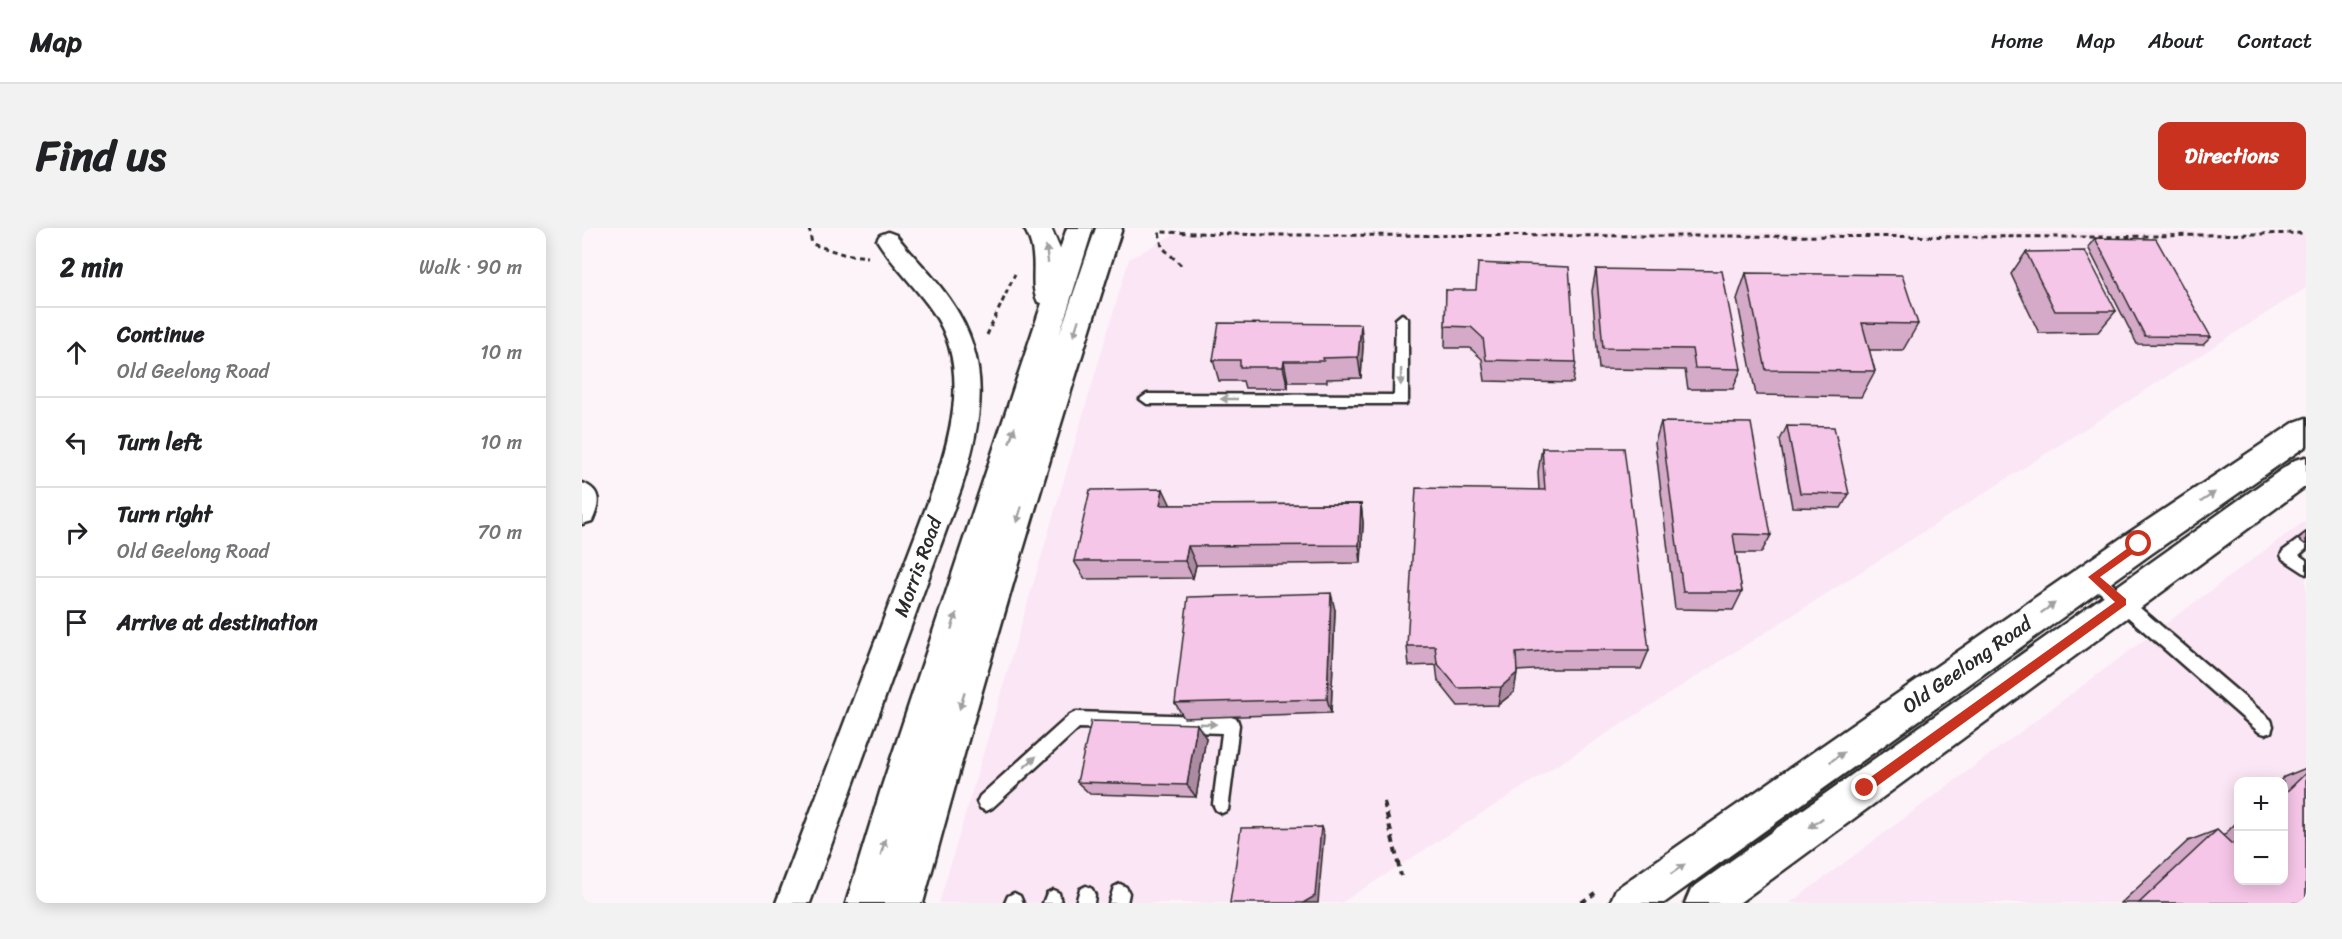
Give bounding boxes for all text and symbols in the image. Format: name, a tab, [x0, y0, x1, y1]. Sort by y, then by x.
text: Map	[30, 17, 82, 66]
text: Home	[1991, 22, 2043, 60]
text: Map	[2076, 22, 2115, 60]
text: About	[2148, 22, 2205, 60]
text: Contact	[2238, 22, 2312, 60]
text: Find us	[36, 119, 166, 193]
button: Directions	[2158, 122, 2306, 190]
text: 2 min	[60, 244, 123, 290]
one-way arrow	[1042, 244, 1051, 263]
text: Walk · 90 m	[419, 250, 522, 285]
text: Continue	[117, 315, 205, 354]
one-way arrow	[1071, 319, 1080, 337]
text: 10 m	[480, 335, 522, 370]
icon: ahead	[60, 336, 93, 369]
text: Old Geelong Road	[117, 354, 269, 389]
one-way arrow	[1396, 368, 1406, 387]
one-way arrow	[1219, 394, 1238, 404]
text: Turn left	[117, 423, 202, 462]
text: 10 m	[480, 425, 522, 460]
icon: left	[60, 426, 93, 459]
one-way arrow	[1008, 426, 1018, 444]
one-way arrow	[2200, 492, 2216, 503]
text: Turn right	[117, 495, 212, 534]
one-way arrow	[1014, 506, 1023, 524]
street label: Morris Road	[884, 511, 953, 622]
text: 70 m	[477, 515, 522, 550]
icon: right	[60, 516, 93, 549]
route start	[2125, 530, 2151, 556]
text: Old Geelong Road	[117, 534, 269, 569]
text: Arrive at destination	[117, 603, 318, 642]
one-way arrow	[2040, 603, 2056, 614]
icon: arrive	[60, 606, 93, 639]
street label: Old Geelong Road	[1895, 606, 2040, 723]
one-way arrow	[949, 612, 959, 630]
one-way arrow	[957, 692, 966, 710]
one-way arrow	[1199, 720, 1218, 729]
one-way arrow	[1829, 751, 1845, 763]
one-way arrow	[1022, 756, 1037, 769]
route end	[1851, 774, 1877, 800]
map controls	[2234, 777, 2288, 885]
button: +	[2234, 777, 2288, 831]
one-way arrow	[1808, 817, 1824, 828]
button: −	[2234, 831, 2288, 885]
one-way arrow	[878, 838, 888, 856]
one-way arrow	[1669, 863, 1685, 875]

